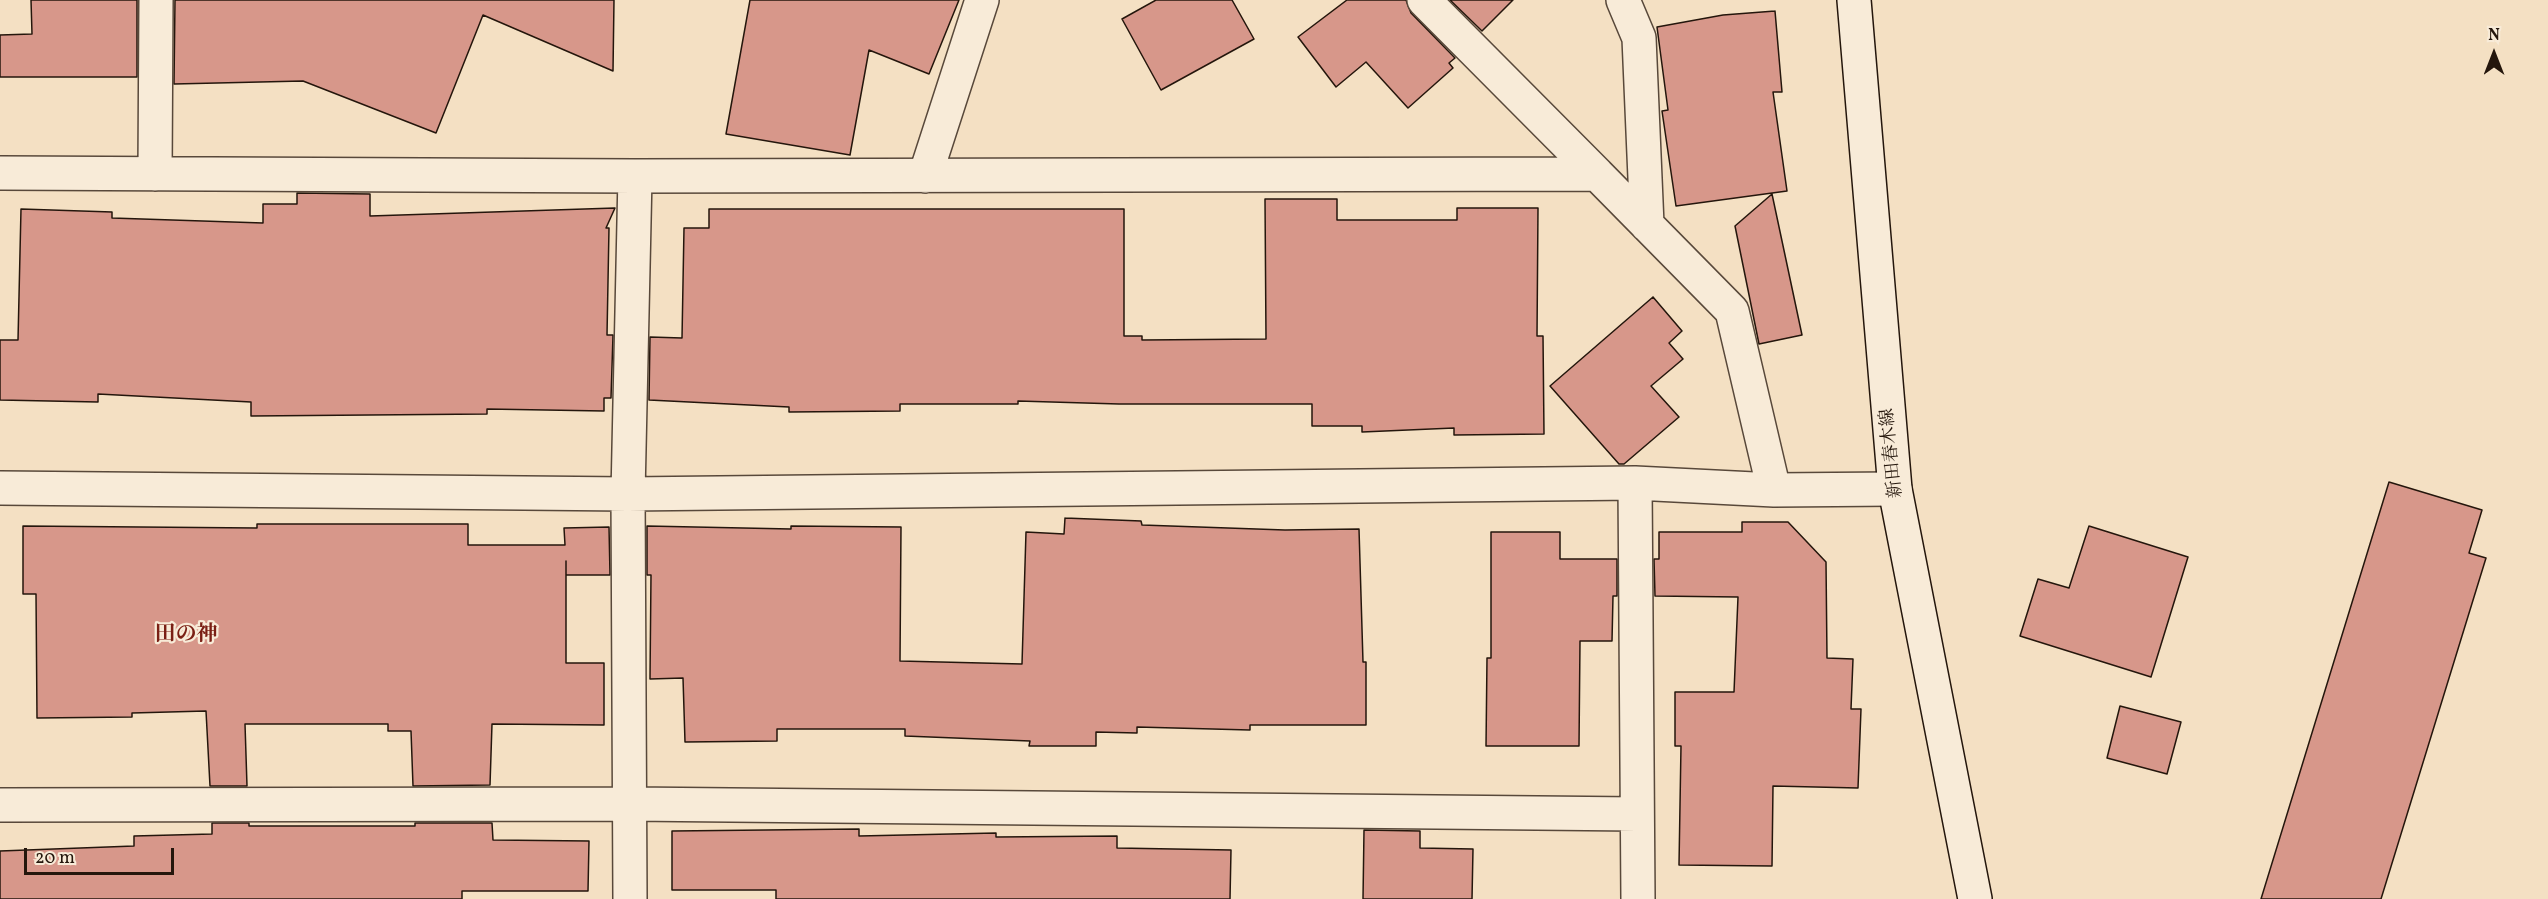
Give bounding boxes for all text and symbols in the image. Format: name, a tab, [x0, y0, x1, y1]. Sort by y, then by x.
north arrow	[2464, 24, 2524, 84]
text: N	[2488, 25, 2500, 47]
street label: 新田春木線	[1878, 407, 1908, 499]
district label: 田の神	[155, 623, 217, 649]
scale bar	[27, 836, 177, 874]
text: 20 m	[35, 846, 75, 871]

